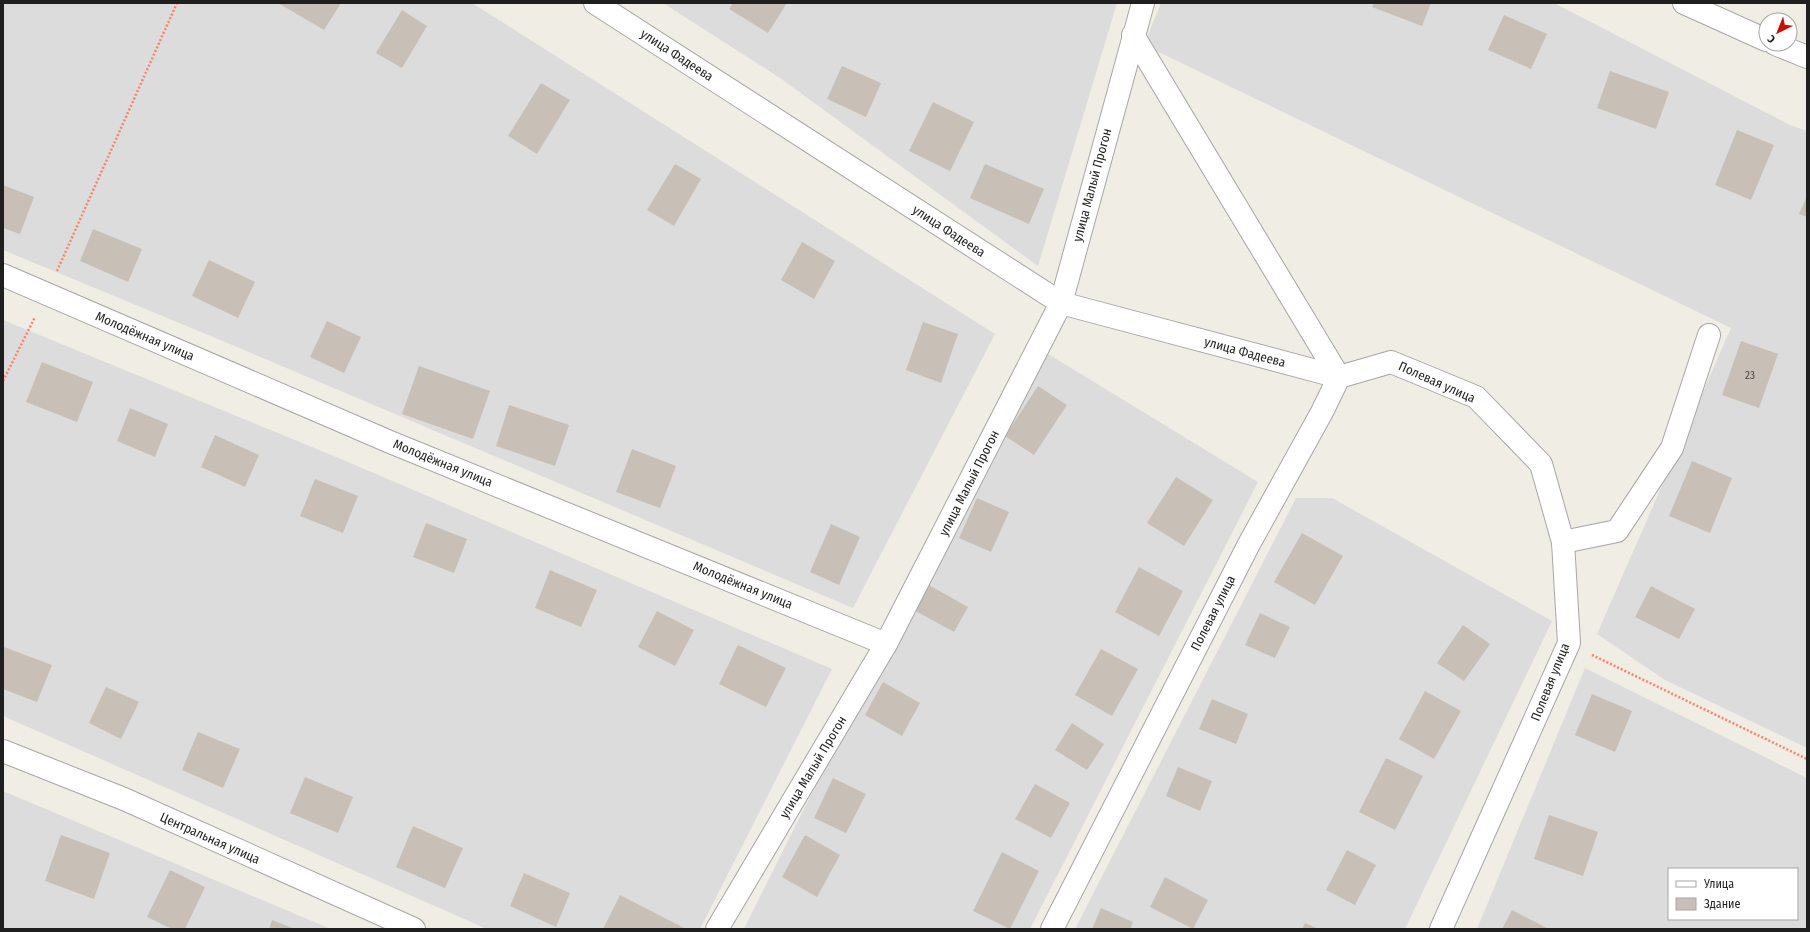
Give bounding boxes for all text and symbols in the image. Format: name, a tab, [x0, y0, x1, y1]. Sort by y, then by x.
north arrow	[1758, 12, 1798, 52]
street label: улица Фадеева	[638, 26, 716, 84]
text: С	[1765, 32, 1778, 46]
street label: улица Малый Прогон	[1070, 127, 1114, 243]
street label: улица Фадеева	[910, 202, 988, 260]
street label: Молодёжная улица	[93, 308, 197, 364]
street label: улица Фадеева	[1203, 334, 1287, 370]
street label: Полевая улица	[1396, 358, 1478, 406]
house number: 23	[1745, 369, 1755, 382]
street label: улица Малый Прогон	[936, 428, 1002, 538]
street label: Молодёжная улица	[391, 436, 495, 490]
street label: Молодёжная улица	[691, 558, 795, 612]
street label: Полевая улица	[1188, 573, 1238, 653]
street label: Полевая улица	[1528, 641, 1572, 723]
street label: улица Малый Прогон	[777, 713, 849, 821]
street label: Центральная улица	[158, 809, 262, 867]
legend	[1668, 868, 1798, 920]
text: Улица	[1703, 877, 1734, 891]
text: Здание	[1704, 897, 1740, 911]

